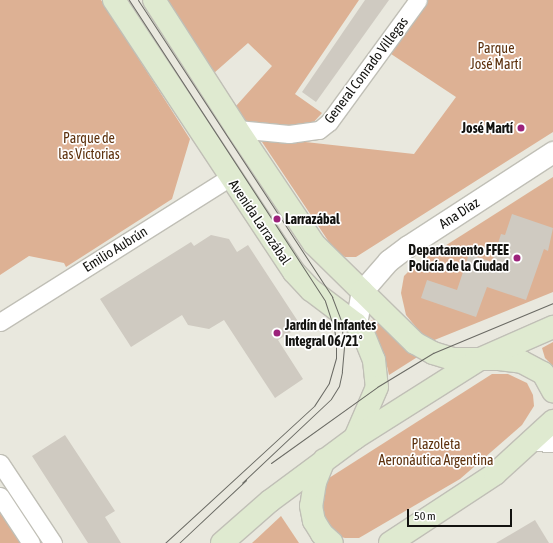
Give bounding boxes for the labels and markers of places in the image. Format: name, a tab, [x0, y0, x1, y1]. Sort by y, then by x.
place label: José Martí	[462, 120, 513, 136]
marker: José Martí	[516, 123, 526, 133]
place label: Larrazábal	[285, 211, 340, 227]
marker: Larrazábal	[272, 214, 282, 224]
place label: Departamento FFEE Policía de la Ciudad	[408, 242, 509, 274]
marker: Departamento FFEE Policía de la Ciudad	[512, 253, 522, 263]
place label: Jardín de Infantes Integral 06/21°	[285, 317, 376, 350]
marker: Jardín de Infantes Integral 06/21°	[272, 328, 282, 338]

